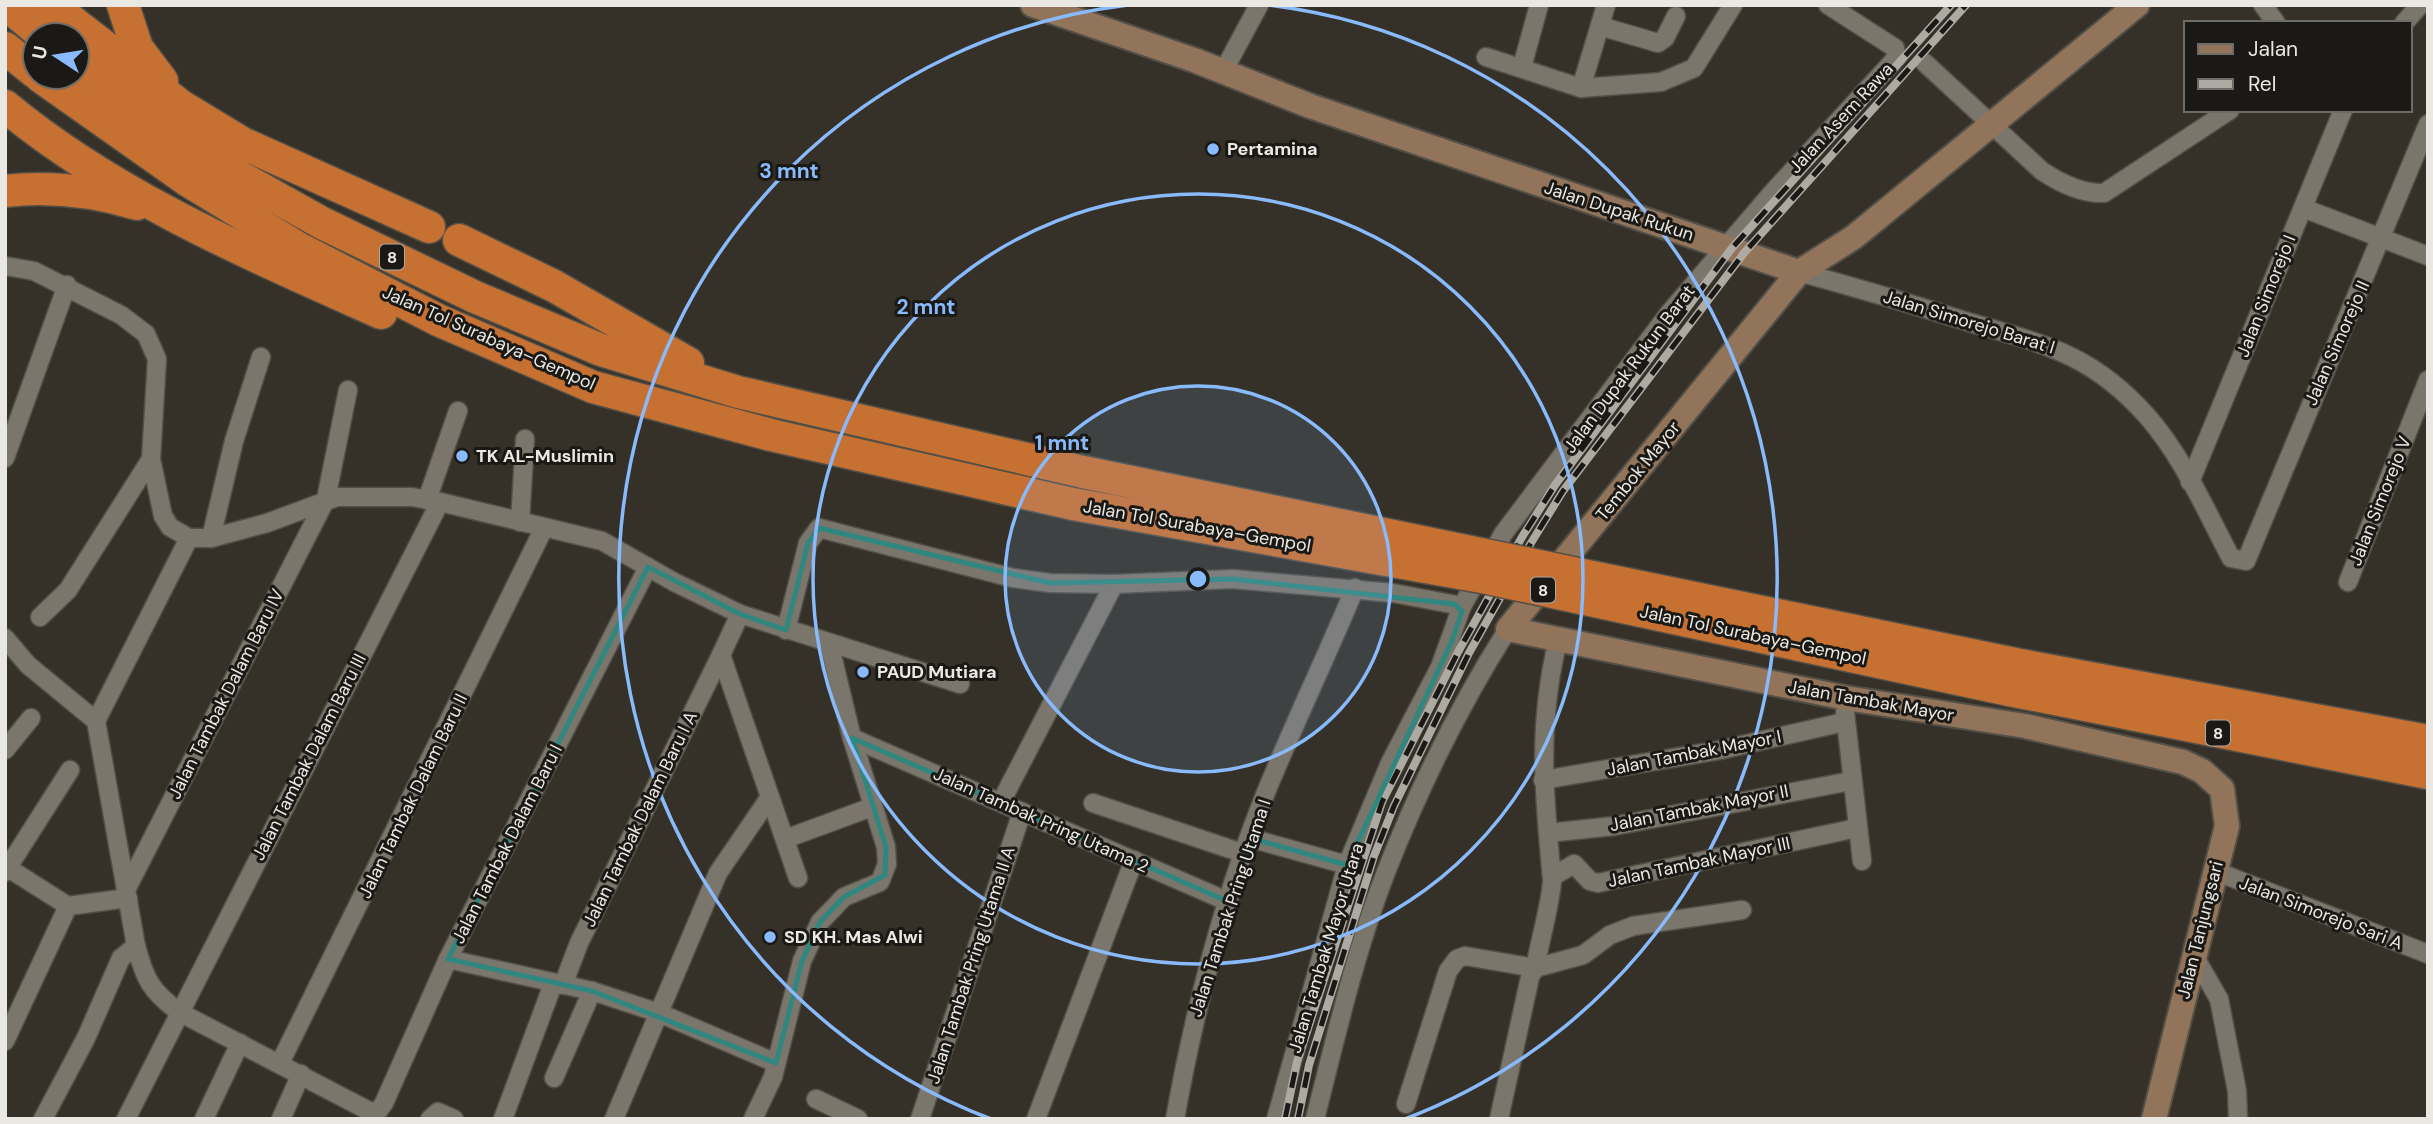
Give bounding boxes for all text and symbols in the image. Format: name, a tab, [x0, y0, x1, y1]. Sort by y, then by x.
north arrow	[21, 21, 91, 91]
legend	[2184, 21, 2412, 112]
text: Jalan	[2248, 35, 2298, 63]
text: U	[26, 44, 53, 62]
street label: Jalan Asem Rawa	[1783, 58, 1899, 178]
text: Rel	[2248, 70, 2276, 98]
place label: Pertamina	[1227, 137, 1318, 161]
marker: Pertamina	[1205, 141, 1221, 157]
text: 3 mnt	[759, 157, 819, 185]
street label: Jalan Dupak Rukun	[1541, 175, 1697, 247]
street label: Jalan Simorejo I	[2231, 231, 2301, 361]
road number: 8	[380, 244, 404, 270]
street label: Jalan Simorejo II	[2299, 277, 2375, 409]
street label: Jalan Tol Surabaya–Gempol	[379, 280, 599, 396]
street label: Jalan Dupak Rukun Barat	[1558, 280, 1700, 458]
street label: Jalan Simorejo Barat I	[1880, 284, 2058, 360]
text: 2 mnt	[897, 293, 955, 321]
street label: Tembok Mayor	[1590, 416, 1686, 526]
text: 1 mnt	[1035, 429, 1089, 457]
street label: Jalan Simorejo V	[2343, 433, 2417, 569]
place label: TK AL-Muslimin	[476, 444, 614, 468]
marker: TK AL-Muslimin	[454, 448, 470, 464]
street label: Jalan Tol Surabaya–Gempol	[1081, 494, 1313, 558]
centre of rings	[1186, 567, 1210, 591]
road number: 8	[1531, 578, 1555, 603]
street label: Jalan Tambak Dalam Baru IV	[162, 585, 290, 803]
street label: Jalan Tol Surabaya–Gempol	[1638, 599, 1868, 671]
street label: Jalan Tambak Dalam Baru III	[246, 649, 372, 865]
place label: PAUD Mutiara	[877, 660, 996, 684]
marker: PAUD Mutiara	[855, 664, 871, 680]
street label: Jalan Tambak Mayor	[1786, 675, 1956, 727]
street label: Jalan Tambak Dalam Baru II	[353, 690, 473, 902]
street label: Jalan Tambak Dalam Baru I A	[577, 707, 703, 931]
road number: 8	[2206, 720, 2230, 746]
street label: Jalan Tambak Mayor I	[1605, 724, 1783, 782]
street label: Jalan Tambak Dalam Baru I	[446, 740, 568, 948]
street label: Jalan Tambak Pring Utama 2	[929, 762, 1153, 878]
street label: Jalan Tambak Mayor II	[1608, 779, 1790, 837]
street label: Jalan Tambak Pring Utama I	[1183, 796, 1277, 1020]
street label: Jalan Tambak Mayor III	[1606, 831, 1792, 893]
street label: Jalan Tambak Mayor Utara	[1283, 840, 1369, 1056]
street label: Jalan Tambak Pring Utama II A	[921, 843, 1021, 1087]
street label: Jalan Tanjungsari	[2171, 858, 2229, 1002]
street label: Jalan Simorejo Sari A	[2236, 871, 2406, 955]
place label: SD KH. Mas Alwi	[784, 925, 923, 949]
marker: SD KH. Mas Alwi	[762, 929, 778, 945]

